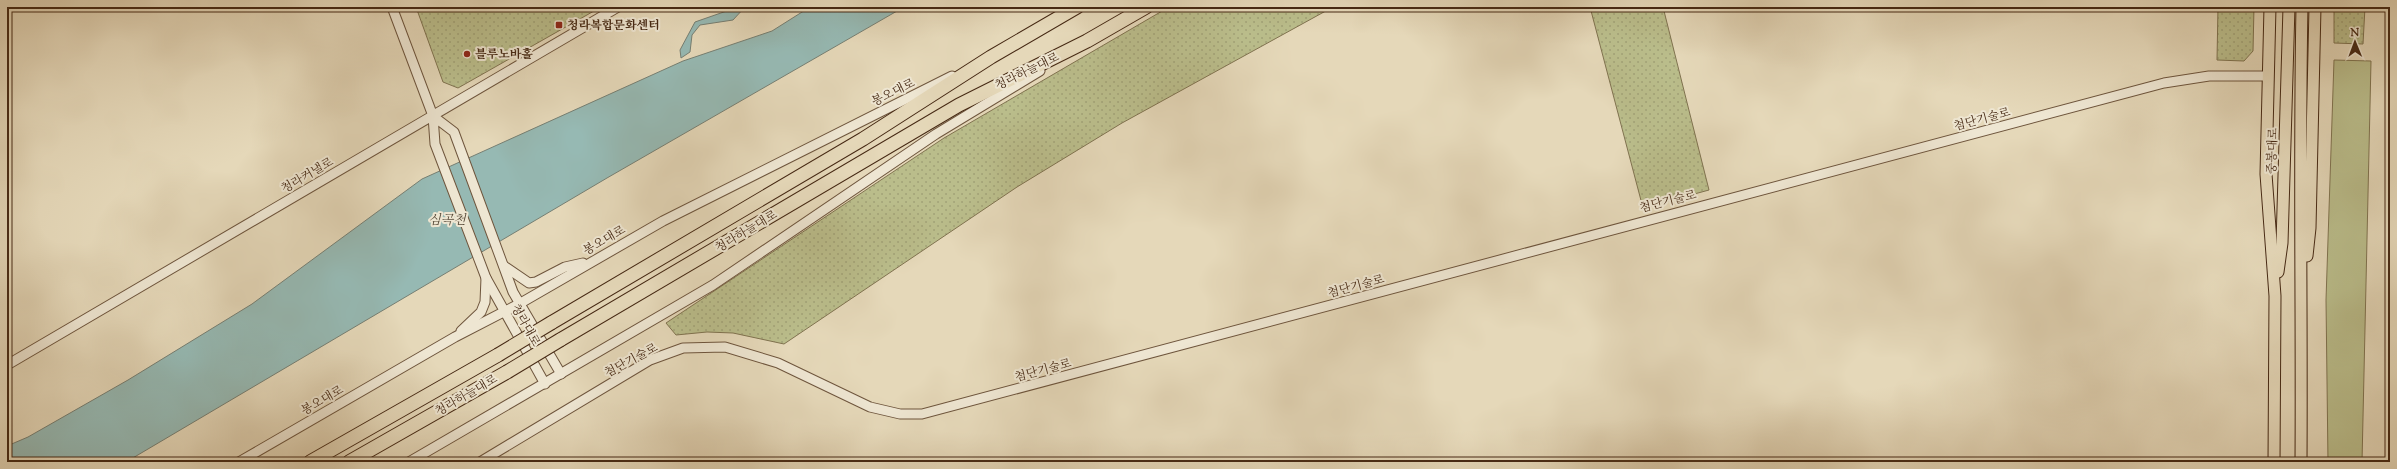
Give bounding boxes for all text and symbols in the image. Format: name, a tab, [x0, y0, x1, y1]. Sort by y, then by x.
place label: 청라복합문화센터	[567, 17, 660, 35]
marker: 청라복합문화센터	[554, 20, 564, 30]
north arrow	[2335, 22, 2375, 62]
text: N	[2349, 25, 2360, 41]
place label: 블루노바홀	[475, 46, 533, 64]
street label: 청라하늘대로	[992, 48, 1063, 95]
marker: 블루노바홀	[462, 49, 472, 59]
street label: 봉오대로	[869, 74, 919, 111]
street label: 첨단기술로	[1952, 104, 2013, 136]
street label: 중봉대로	[2263, 127, 2283, 175]
street label: 청라커낼로	[278, 153, 337, 198]
street label: 첨단기술로	[1638, 186, 1699, 218]
street label: 청라하늘대로	[712, 206, 781, 257]
water label: 심곡천	[428, 212, 467, 230]
street label: 봉오대로	[580, 221, 629, 260]
street label: 첨단기술로	[1326, 271, 1387, 303]
street label: 청라대로	[506, 301, 544, 350]
street label: 첨단기술로	[602, 339, 662, 382]
street label: 첨단기술로	[1013, 355, 1074, 387]
street label: 청라하늘대로	[432, 370, 501, 421]
street label: 봉오대로	[298, 381, 347, 420]

